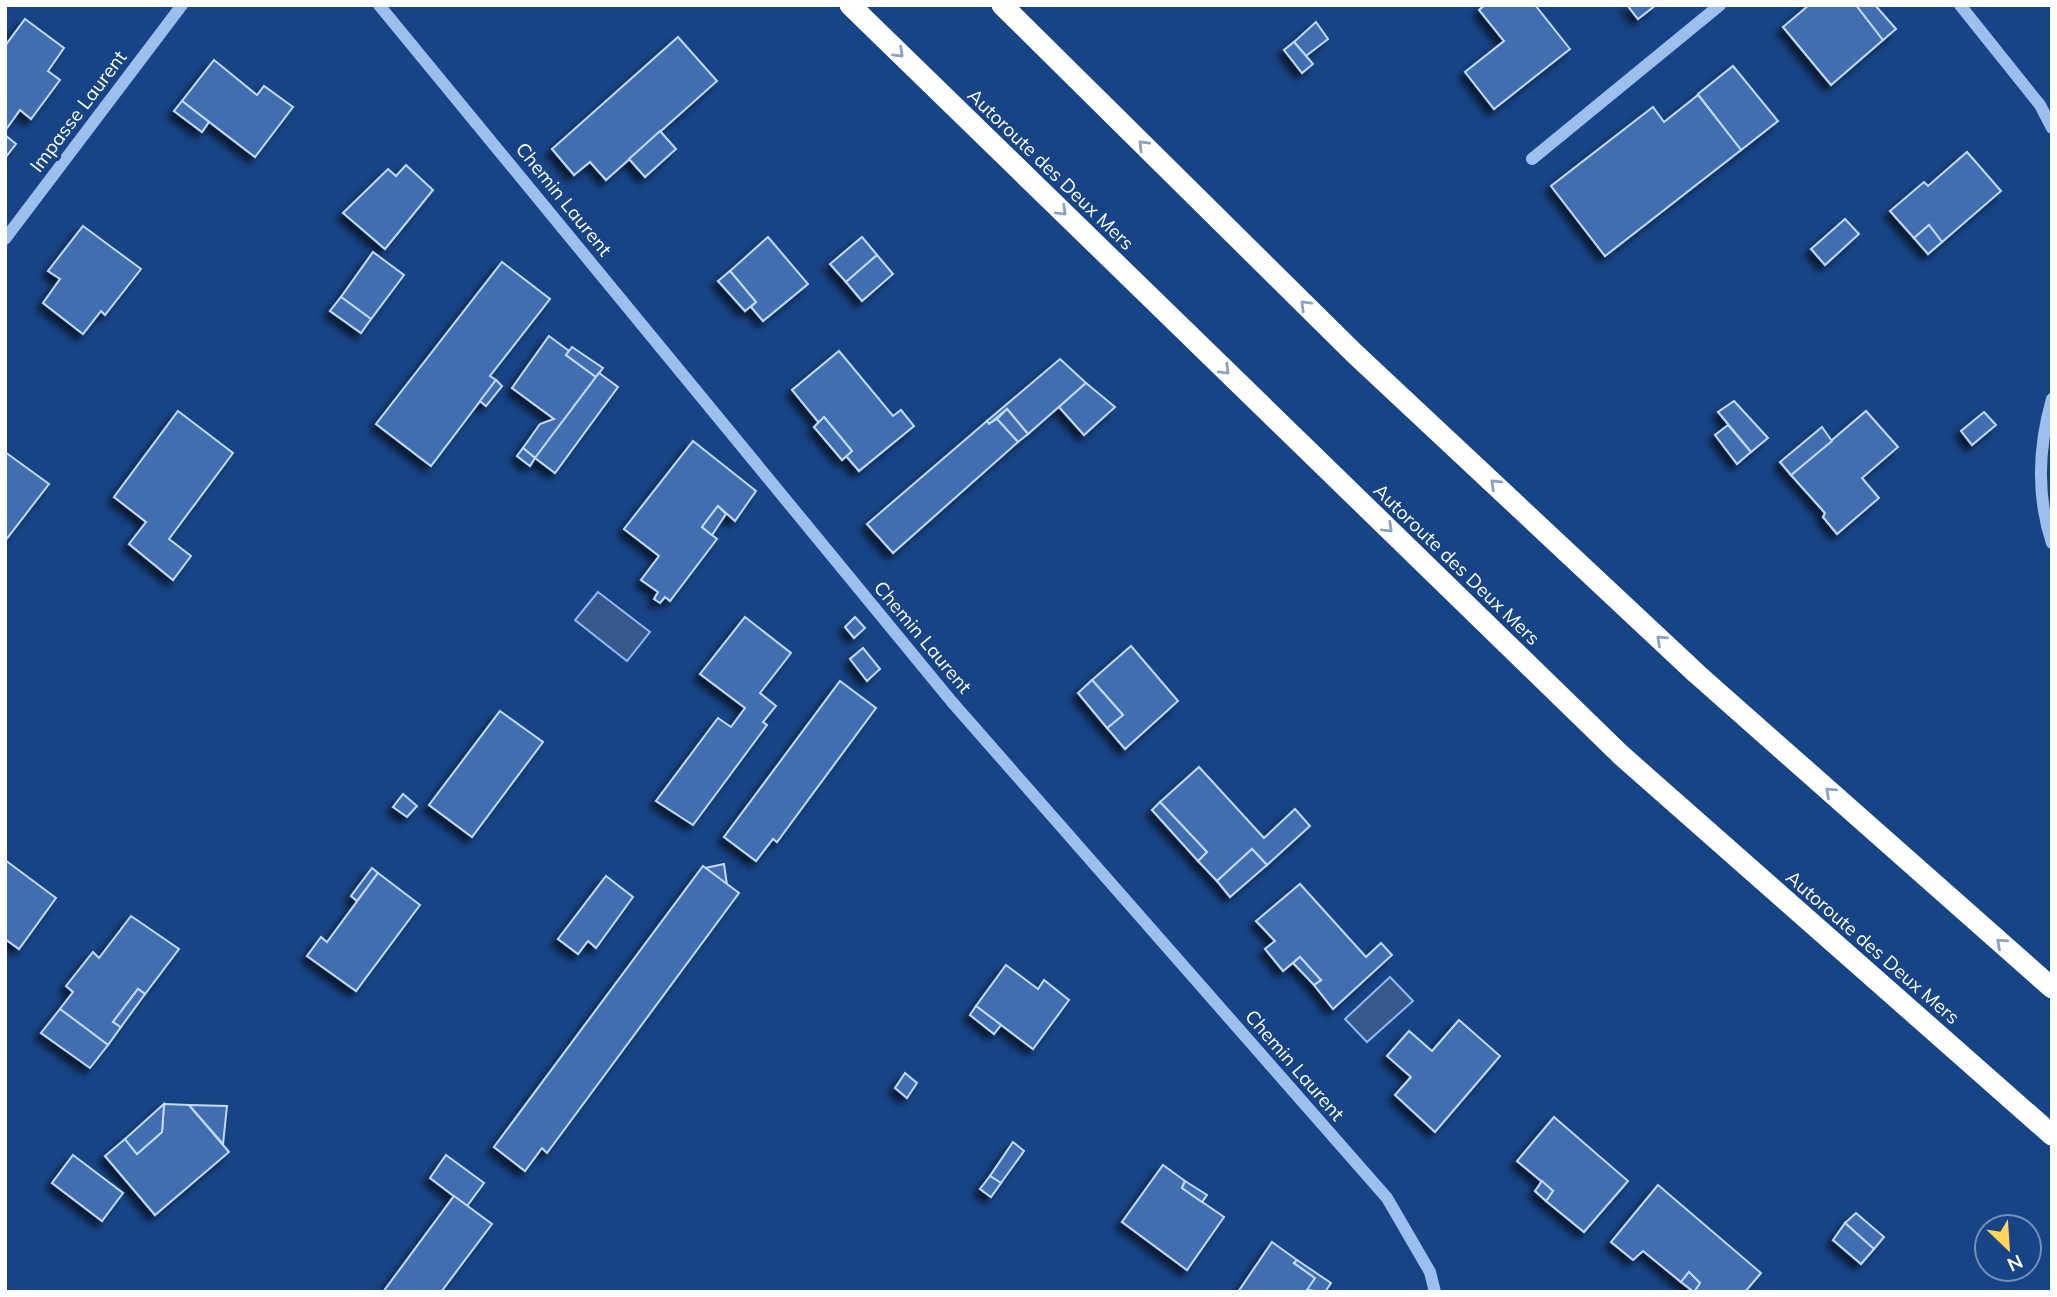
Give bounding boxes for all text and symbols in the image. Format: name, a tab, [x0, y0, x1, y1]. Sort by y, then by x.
one-way arrow	[891, 44, 904, 57]
street label: Impasse Laurent	[24, 45, 132, 177]
street label: Autoroute des Deux Mers	[963, 83, 1139, 255]
street label: Chemin Laurent	[511, 137, 617, 261]
one-way arrow	[1139, 140, 1152, 153]
one-way arrow	[1054, 203, 1067, 216]
one-way arrow	[1301, 300, 1314, 313]
one-way arrow	[1217, 361, 1230, 374]
street label: Autoroute des Deux Mers	[1369, 478, 1545, 650]
one-way arrow	[1490, 480, 1503, 493]
one-way arrow	[1380, 520, 1393, 533]
street label: Chemin Laurent	[869, 576, 977, 698]
one-way arrow	[1656, 635, 1669, 648]
one-way arrow	[1826, 788, 1839, 800]
street label: Autoroute des Deux Mers	[1781, 865, 1965, 1029]
one-way arrow	[1996, 938, 2009, 951]
street label: Chemin Laurent	[1240, 1005, 1350, 1126]
north arrow	[1973, 1213, 2043, 1283]
text: N	[2004, 1249, 2027, 1277]

